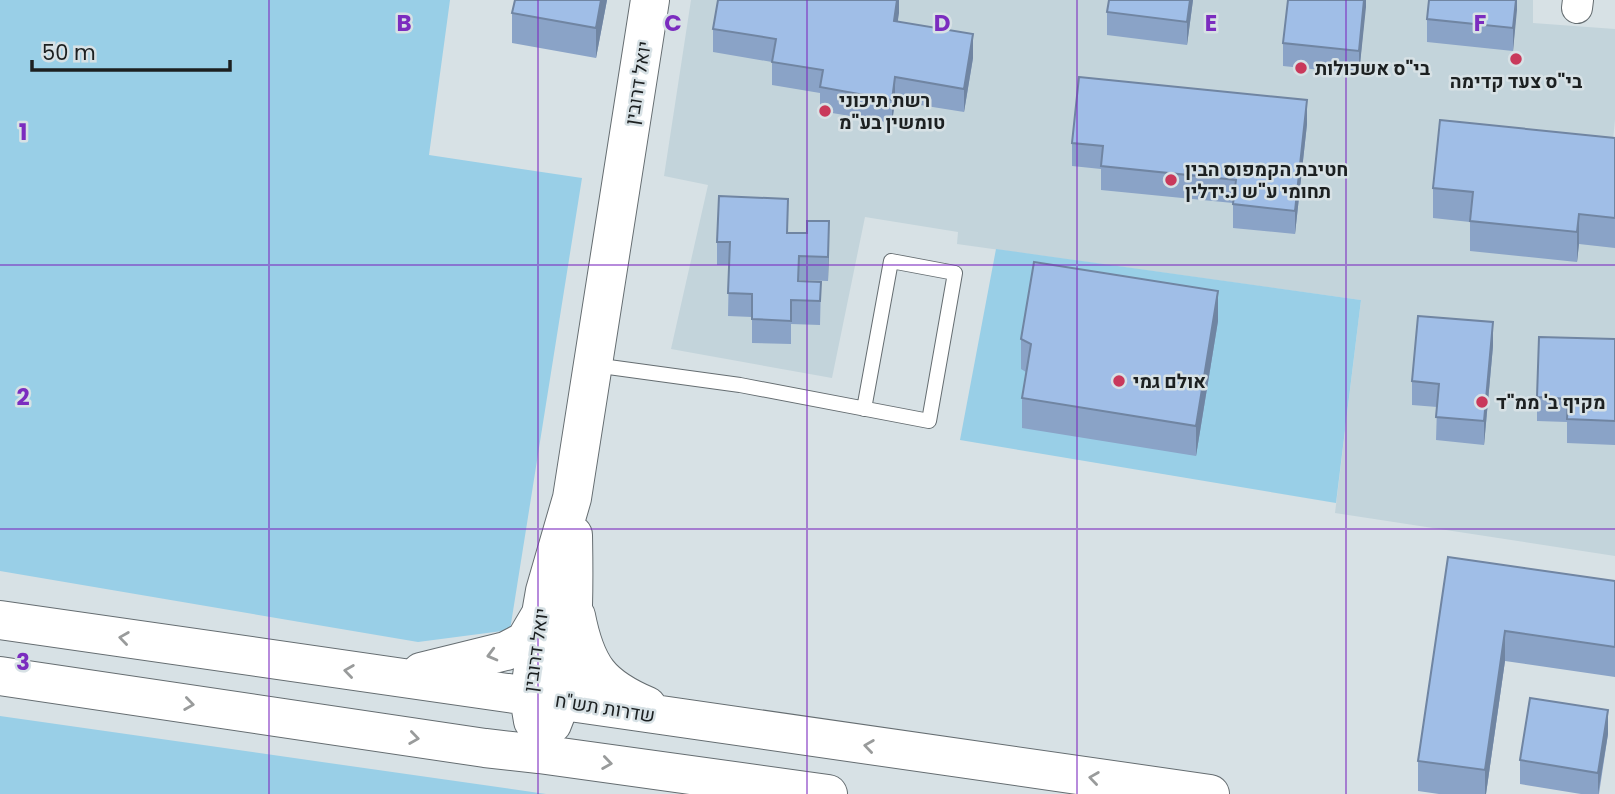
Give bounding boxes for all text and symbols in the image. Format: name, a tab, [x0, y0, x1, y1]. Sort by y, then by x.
text: B	[396, 7, 412, 39]
text: C	[664, 7, 682, 39]
text: D	[934, 7, 950, 39]
text: E	[1205, 7, 1217, 39]
text: F	[1474, 7, 1486, 39]
scale bar	[32, 28, 229, 72]
text: 50 m	[42, 38, 96, 67]
street label: יואל דרובין	[618, 39, 658, 127]
marker: בי"ס צעד קדימה	[1508, 51, 1524, 67]
place label: בי"ס אשכולות	[1315, 55, 1431, 82]
marker: בי"ס אשכולות	[1293, 60, 1309, 76]
place label: בי"ס צעד קדימה	[1450, 68, 1583, 95]
place label: רשת תיכוני טומשין בע"מ	[839, 87, 945, 136]
marker: רשת תיכוני טומשין בע"מ	[817, 103, 833, 119]
text: 1	[19, 116, 27, 148]
place label: חטיבת הקמפוס הבין תחומי ע"ש נ.ידלין	[1185, 156, 1348, 205]
marker: חטיבת הקמפוס הבין תחומי ע"ש נ.ידלין	[1163, 172, 1179, 188]
place label: אולם גמי	[1133, 368, 1206, 395]
marker: אולם גמי	[1111, 373, 1127, 389]
text: 2	[16, 381, 30, 413]
place label: מקיף ב' ממ"ד	[1496, 389, 1605, 416]
marker: מקיף ב' ממ"ד	[1474, 394, 1490, 410]
street label: יואל דרובין	[517, 606, 555, 694]
one-way arrow	[118, 631, 129, 646]
text: 3	[16, 646, 30, 678]
one-way arrow	[486, 647, 498, 661]
one-way arrow	[343, 664, 355, 679]
street label: שדרות תש"ח	[553, 687, 657, 729]
one-way arrow	[183, 696, 195, 711]
one-way arrow	[408, 730, 420, 745]
one-way arrow	[863, 739, 875, 754]
one-way arrow	[601, 755, 613, 770]
one-way arrow	[1088, 770, 1100, 785]

